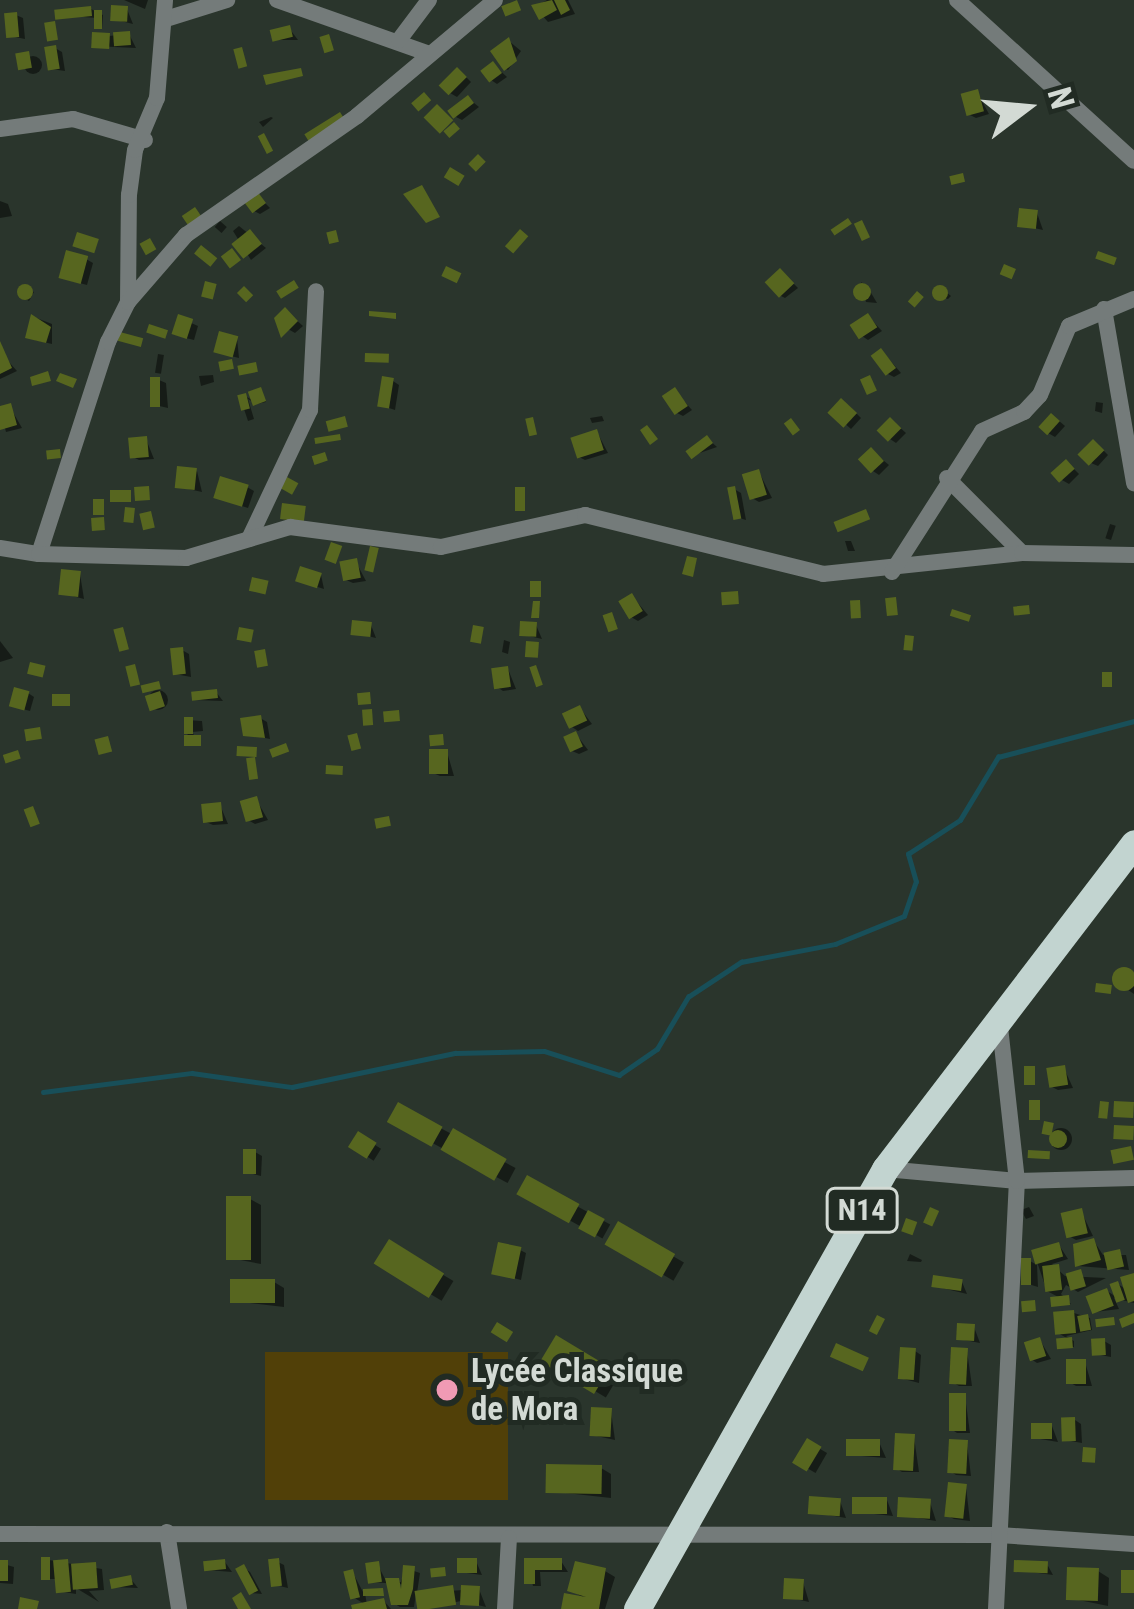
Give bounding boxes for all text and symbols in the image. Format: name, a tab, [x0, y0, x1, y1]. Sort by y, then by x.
north arrow	[966, 48, 1086, 168]
text: N	[1040, 83, 1083, 113]
road number: N14	[823, 1186, 901, 1234]
place label: Lycée Classique de Mora	[471, 1351, 683, 1429]
marker: Lycée Classique de Mora	[434, 1377, 460, 1403]

